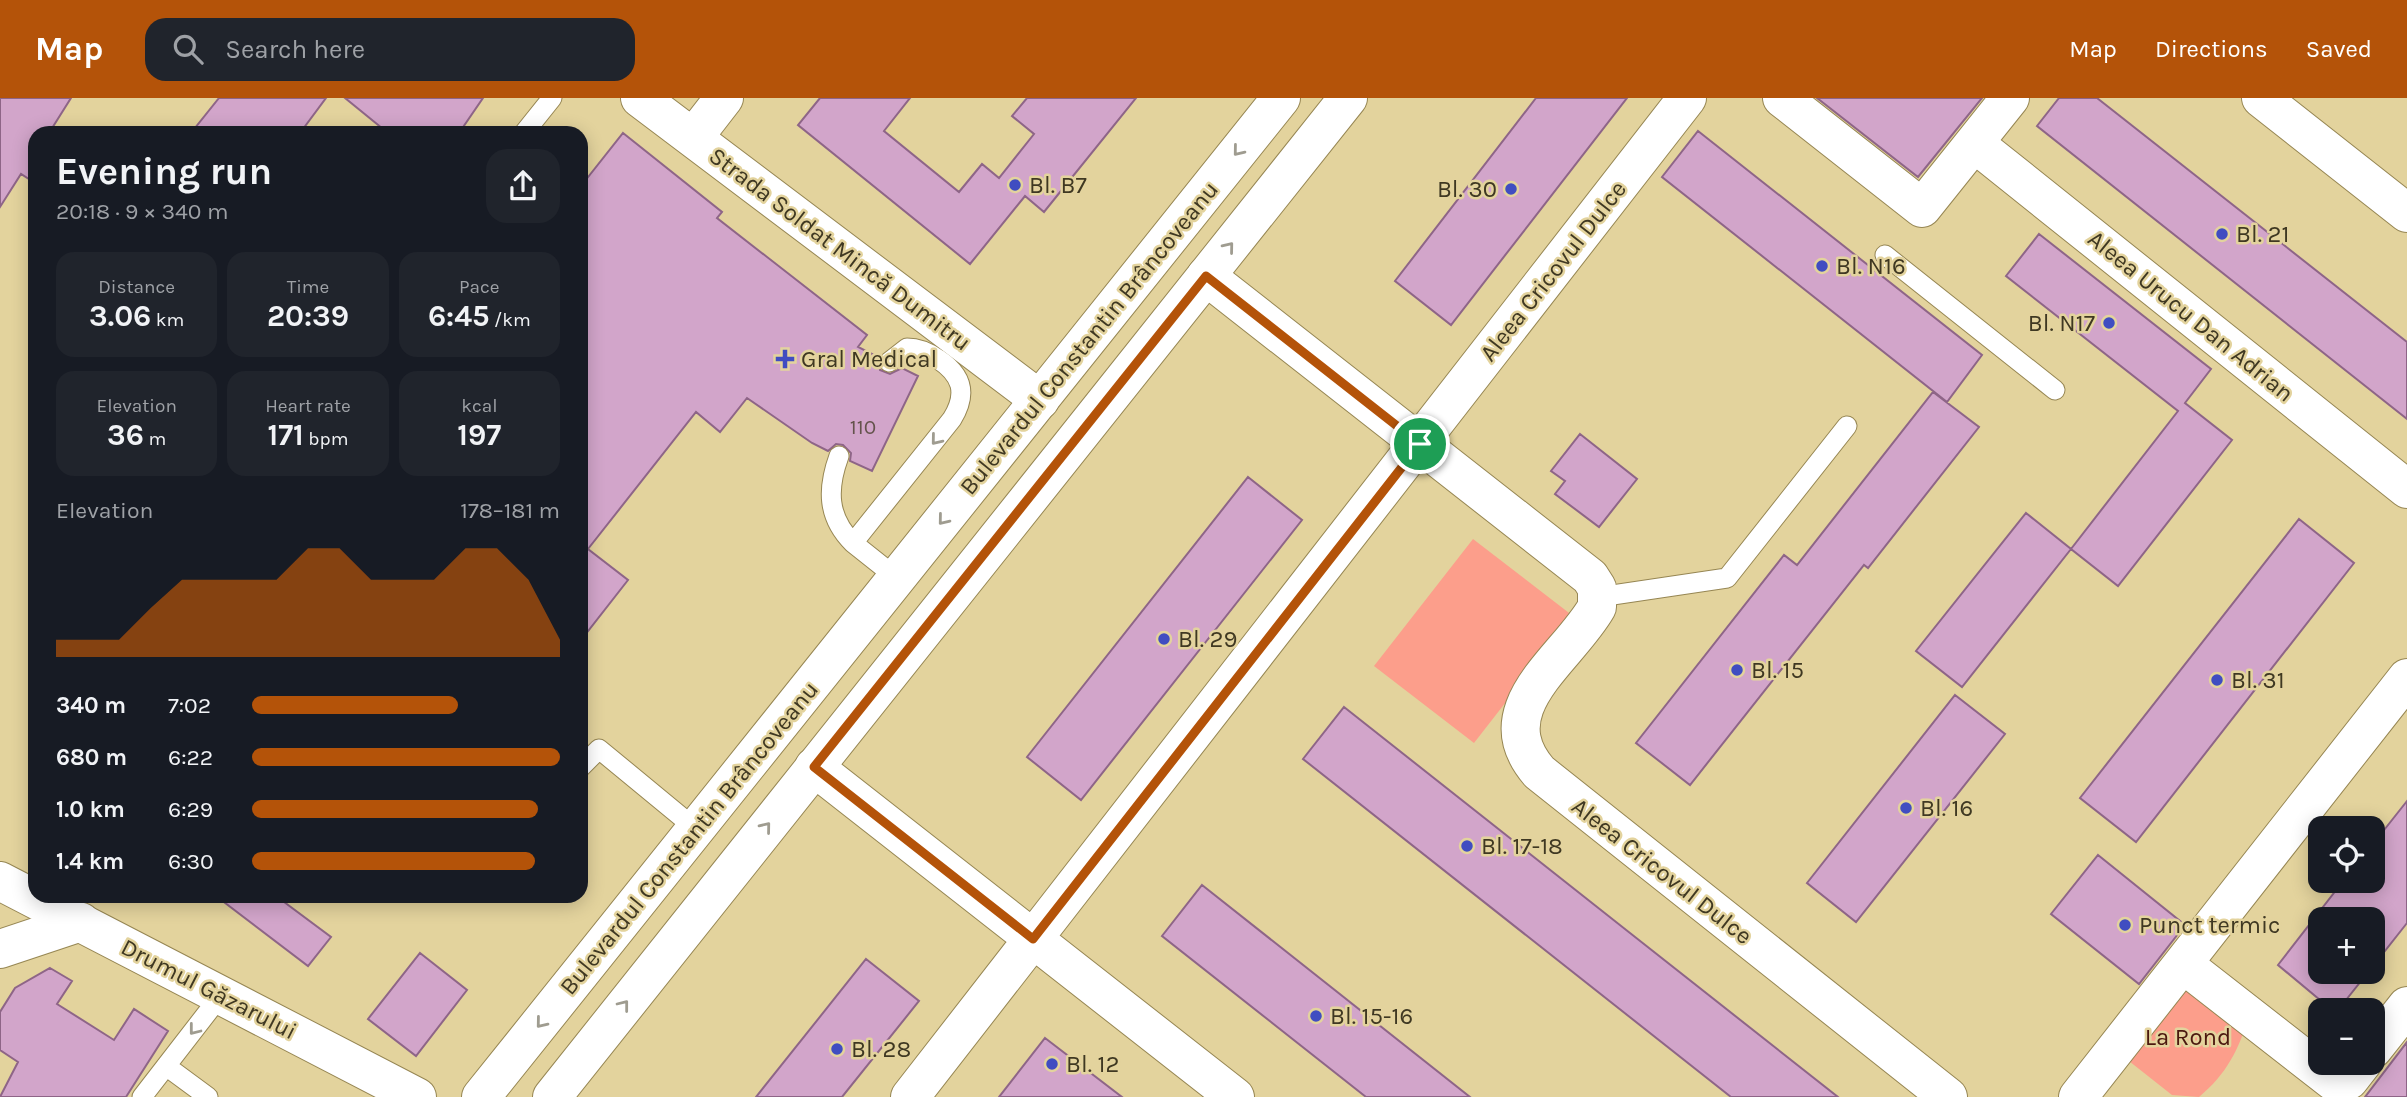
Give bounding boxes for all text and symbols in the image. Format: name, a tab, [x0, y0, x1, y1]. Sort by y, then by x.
search box	[145, 18, 635, 81]
text: Map	[35, 30, 103, 68]
icon: search	[169, 30, 207, 68]
text: Search here	[225, 34, 365, 65]
text: Map	[2069, 35, 2117, 63]
text: Directions	[2155, 35, 2268, 63]
text: Saved	[2306, 35, 2372, 63]
street label: Strada Soldat Mincă Dumitru	[704, 141, 976, 357]
one-way arrow	[1234, 144, 1247, 156]
text: Evening run	[56, 149, 272, 194]
button: share	[486, 149, 560, 223]
place label: Bl. B7	[1029, 171, 1087, 199]
place label: Bl. 30	[1437, 175, 1497, 203]
street label: Aleea Cricovul Dulce	[1474, 175, 1632, 367]
street label: Bulevardul Constantin Brâncoveanu	[954, 176, 1224, 500]
marker: Bl. B7	[1007, 177, 1023, 193]
marker: Bl. 30	[1503, 181, 1519, 197]
text: 20:18 · 9 × 340 m	[56, 198, 228, 225]
place label: Bl. 21	[2236, 220, 2289, 248]
street label: Aleea Urucu Dan Adrian	[2083, 224, 2299, 408]
marker: Bl. 21	[2214, 226, 2230, 242]
one-way arrow	[1221, 243, 1233, 256]
place label: Bl. N16	[1836, 252, 1906, 280]
marker: Bl. N16	[1814, 258, 1830, 274]
text: Distance	[98, 276, 175, 298]
text: Time	[287, 276, 329, 298]
text: Pace	[459, 276, 500, 298]
text: 3.06	[89, 298, 151, 334]
text: 20:39	[267, 298, 349, 334]
text: 6:45	[428, 298, 490, 334]
text: km	[151, 309, 184, 331]
text: /km	[490, 309, 531, 331]
place label: Bl. N17	[2028, 309, 2095, 337]
marker: Bl. N17	[2101, 315, 2117, 331]
place label: Gral Medical	[801, 345, 937, 373]
marker: Gral Medical	[775, 349, 795, 369]
text: Elevation	[96, 395, 177, 417]
text: Heart rate	[265, 395, 351, 417]
text: kcal	[461, 395, 497, 417]
pin	[1390, 414, 1450, 474]
house number: 110	[850, 415, 876, 439]
text: 36	[107, 417, 144, 453]
text: 171	[268, 417, 304, 453]
text: 197	[457, 417, 501, 453]
icon: arrive	[1401, 425, 1439, 463]
text: m	[144, 428, 166, 450]
text: bpm	[304, 428, 348, 450]
one-way arrow	[931, 432, 944, 444]
text: Elevation	[56, 497, 153, 524]
text: 178–181 m	[460, 497, 560, 524]
one-way arrow	[939, 512, 951, 525]
place label: Bl. 29	[1178, 625, 1237, 653]
marker: Bl. 29	[1156, 631, 1172, 647]
place label: Bl. 15	[1751, 656, 1804, 684]
marker: Bl. 15	[1729, 662, 1745, 678]
place label: Bl. 31	[2231, 666, 2285, 694]
marker: Bl. 31	[2209, 672, 2225, 688]
street label: Bulevardul Constantin Brâncoveanu	[554, 676, 824, 1000]
text: 340 m	[56, 692, 126, 719]
text: 7:02	[168, 692, 211, 719]
text: 680 m	[56, 744, 127, 771]
text: 6:22	[168, 744, 213, 771]
street label: Aleea Cricovul Dulce	[1566, 792, 1758, 950]
place label: Bl. 16	[1920, 794, 1973, 822]
text: 1.0 km	[56, 796, 125, 823]
text: 6:29	[168, 796, 213, 823]
marker: Bl. 16	[1898, 800, 1914, 816]
map controls	[2308, 816, 2385, 1075]
button: locate	[2308, 816, 2385, 893]
one-way arrow	[758, 823, 771, 835]
place label: Bl. 17-18	[1481, 832, 1563, 860]
marker: Bl. 17-18	[1459, 838, 1475, 854]
text: 1.4 km	[56, 848, 124, 875]
text: 6:30	[168, 848, 214, 875]
button: +	[2308, 907, 2385, 984]
place label: Punct termic	[2139, 911, 2280, 939]
marker: Punct termic	[2117, 917, 2133, 933]
street label: Drumul Găzarului	[117, 933, 301, 1045]
button: −	[2308, 998, 2385, 1075]
one-way arrow	[616, 1000, 629, 1013]
place label: Bl. 15-16	[1330, 1002, 1413, 1030]
marker: Bl. 15-16	[1308, 1008, 1324, 1024]
one-way arrow	[536, 1016, 549, 1028]
one-way arrow	[189, 1023, 202, 1035]
park label: La Rond	[2145, 1023, 2231, 1051]
place label: Bl. 28	[851, 1035, 911, 1063]
marker: Bl. 28	[829, 1041, 845, 1057]
place label: Bl. 12	[1066, 1050, 1119, 1078]
marker: Bl. 12	[1044, 1056, 1060, 1072]

